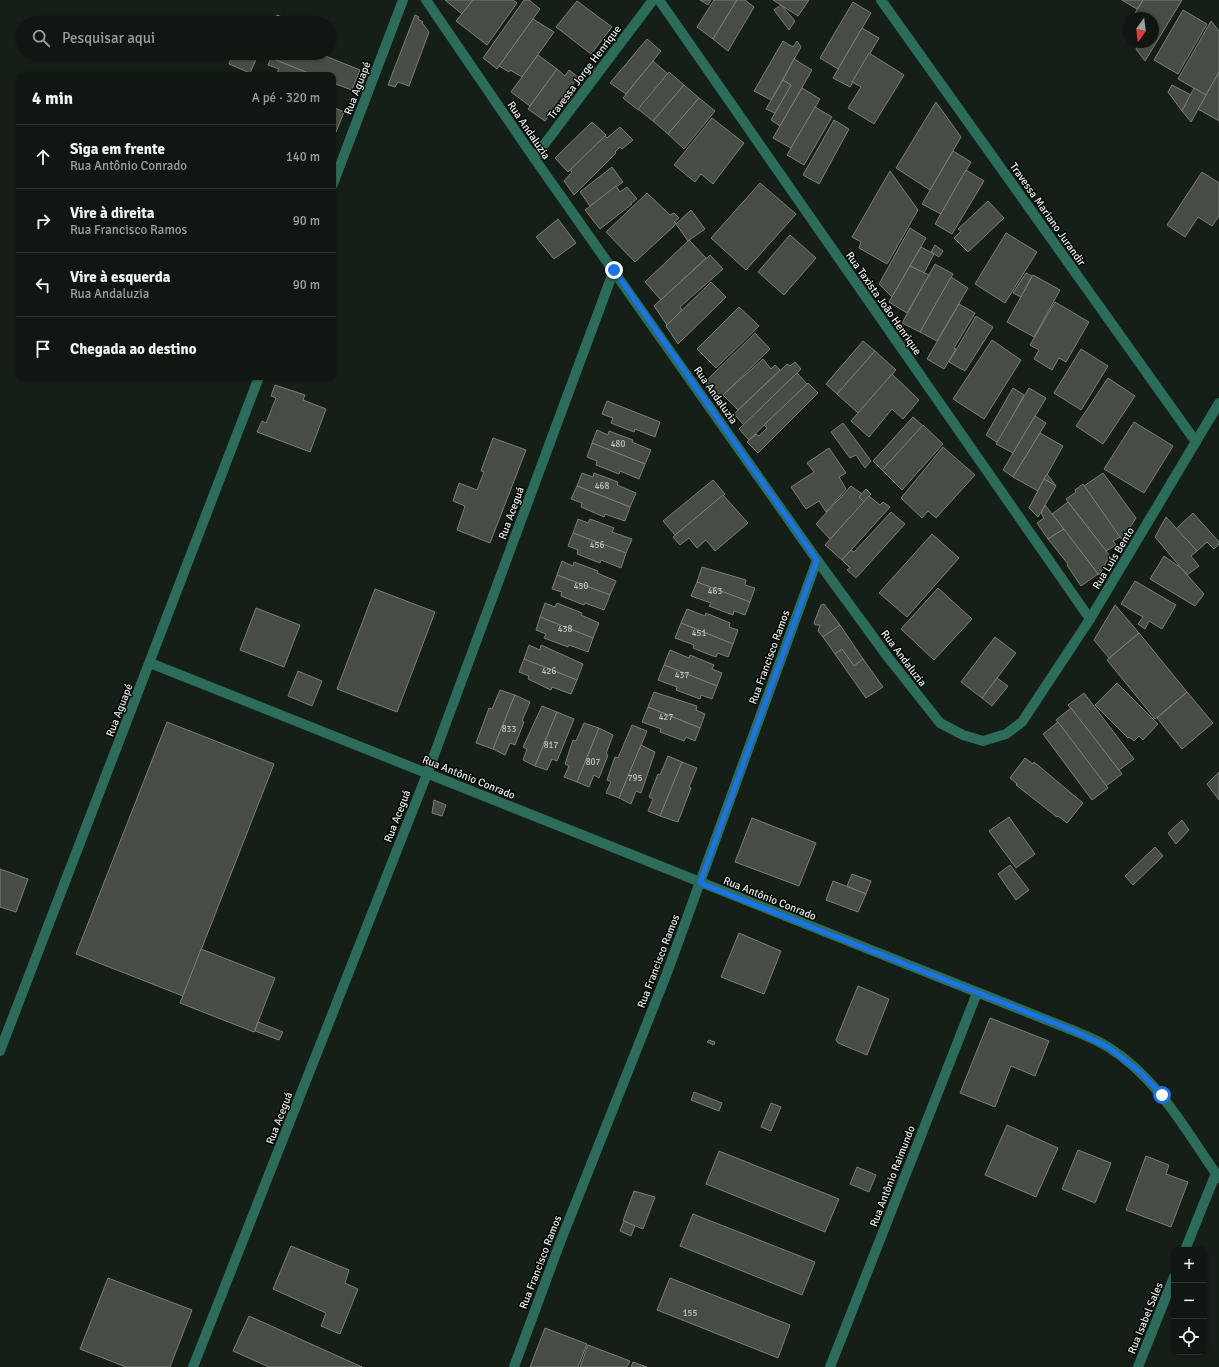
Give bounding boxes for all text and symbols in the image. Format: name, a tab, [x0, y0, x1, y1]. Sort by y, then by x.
north arrow	[1123, 12, 1159, 48]
search box	[16, 16, 336, 60]
street label: Travessa Jorge Henrique	[545, 23, 624, 122]
icon: search	[30, 27, 52, 49]
text: Pesquisar aqui	[62, 29, 155, 47]
street label: Rua Aguapé	[341, 60, 374, 117]
text: 4 min	[32, 88, 73, 109]
text: A pé · 320 m	[252, 90, 320, 106]
street label: Rua Andaluzia	[504, 99, 553, 162]
text: Siga em frente	[70, 140, 165, 158]
icon: ahead	[32, 146, 54, 168]
text: 140 m	[286, 149, 320, 165]
text: Rua Antônio Conrado	[70, 158, 187, 174]
street label: Travessa Mariano Jurandir	[1007, 160, 1088, 268]
text: Vire à direita	[70, 204, 154, 222]
icon: right	[32, 210, 54, 232]
text: 90 m	[293, 213, 320, 229]
text: Rua Francisco Ramos	[70, 222, 187, 238]
street label: Rua Taxista João Henrique	[843, 249, 924, 357]
route end	[605, 261, 623, 279]
text: Vire à esquerda	[70, 268, 170, 286]
icon: left	[32, 274, 54, 296]
text: 90 m	[293, 277, 320, 293]
text: Rua Andaluzia	[70, 286, 149, 302]
icon: arrive	[32, 338, 54, 360]
text: Chegada ao destino	[70, 340, 197, 358]
street label: Rua Andaluzia	[691, 364, 740, 427]
house number: 480	[611, 439, 625, 450]
house number: 468	[595, 481, 609, 492]
street label: Rua Aceguá	[496, 485, 527, 541]
street label: Rua Luís Bento	[1090, 525, 1137, 591]
house number: 456	[590, 540, 604, 551]
house number: 450	[574, 581, 588, 592]
house number: 463	[708, 586, 722, 597]
street label: Rua Francisco Ramos	[746, 608, 793, 706]
house number: 438	[558, 624, 572, 635]
house number: 451	[692, 628, 706, 639]
street label: Rua Andaluzia	[878, 628, 929, 689]
house number: 426	[542, 666, 556, 677]
house number: 437	[675, 670, 689, 681]
street label: Rua Aguapé	[103, 682, 136, 739]
house number: 427	[659, 712, 673, 723]
house number: 833	[502, 724, 516, 735]
house number: 817	[544, 740, 558, 751]
street label: Rua Antônio Conrado	[420, 753, 517, 802]
house number: 807	[586, 757, 600, 768]
house number: 795	[628, 773, 642, 784]
street label: Rua Aceguá	[382, 788, 414, 844]
street label: Rua Antônio Conrado	[721, 874, 818, 923]
street label: Rua Francisco Ramos	[635, 912, 682, 1010]
route start	[1153, 1086, 1171, 1104]
street label: Rua Aceguá	[264, 1090, 296, 1146]
street label: Rua Antônio Raimundo	[867, 1124, 918, 1229]
street label: Rua Francisco Ramos	[517, 1213, 564, 1311]
map controls	[1171, 1247, 1207, 1355]
button: +	[1171, 1247, 1207, 1283]
street label: Rua Isabel Sales	[1125, 1280, 1166, 1356]
button: −	[1171, 1283, 1207, 1319]
house number: 155	[683, 1308, 697, 1319]
button: locate	[1171, 1319, 1207, 1355]

